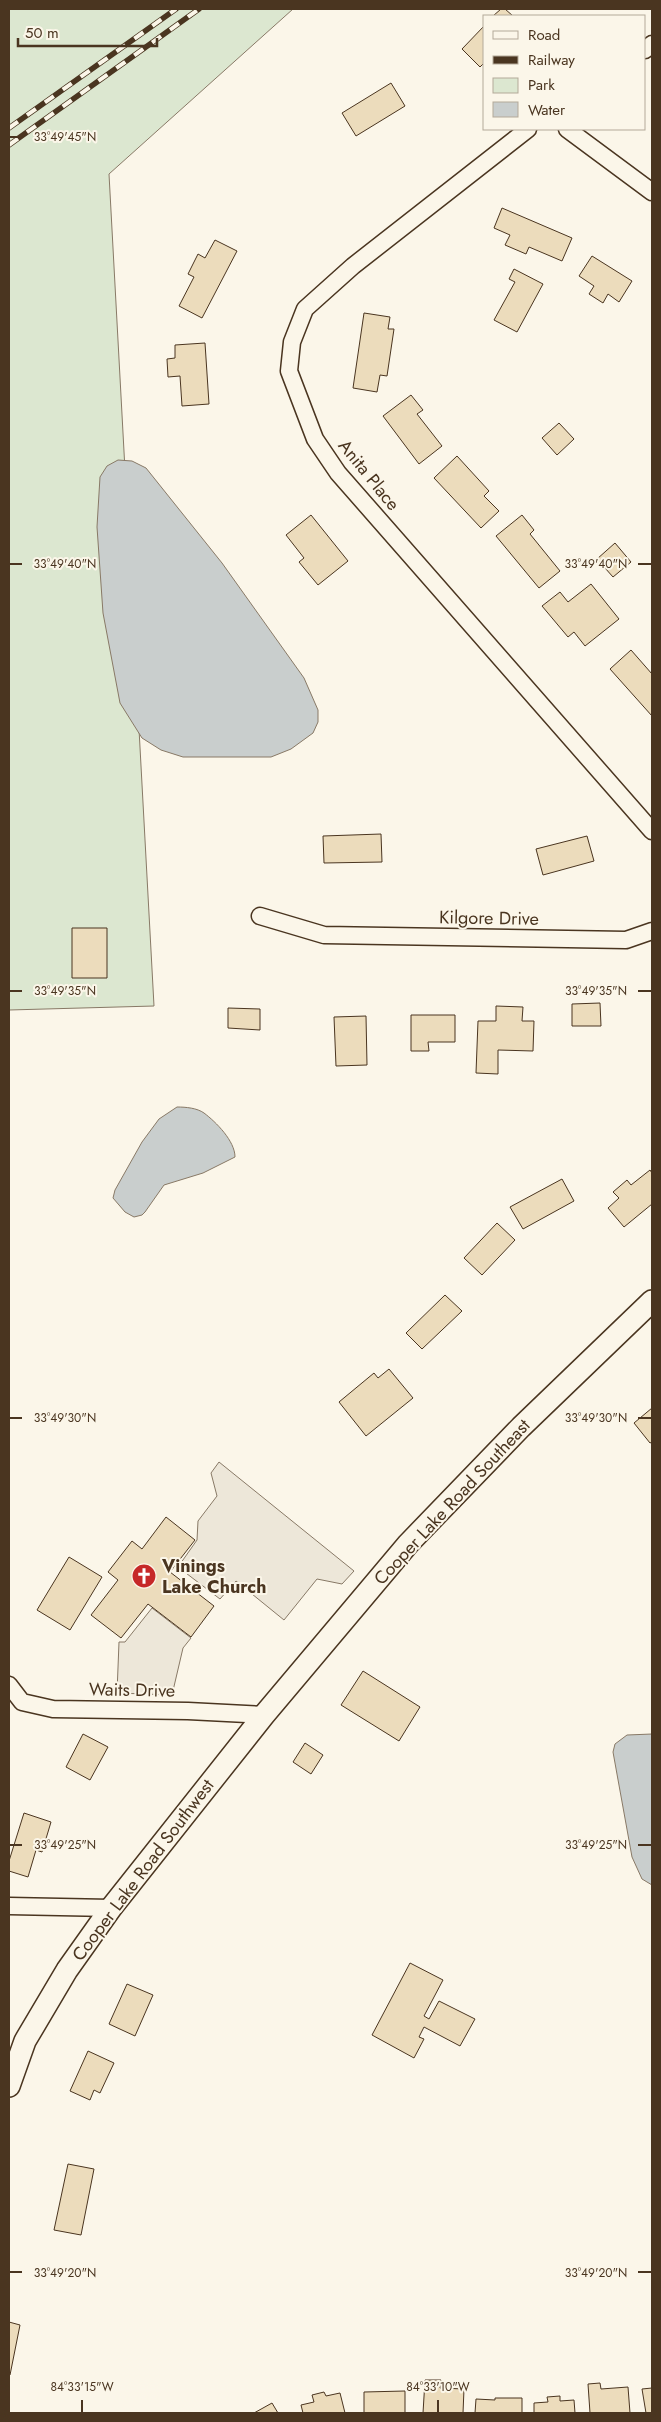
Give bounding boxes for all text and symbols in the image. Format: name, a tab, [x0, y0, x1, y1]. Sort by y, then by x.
scale bar	[18, 15, 156, 47]
legend	[483, 15, 646, 130]
text: 50 m	[25, 22, 59, 44]
text: Road	[528, 24, 560, 46]
text: Railway	[528, 49, 575, 71]
text: Park	[528, 74, 555, 96]
text: Water	[528, 99, 566, 121]
text: 33°49'45"N	[34, 128, 96, 146]
street label: Anita Place	[332, 434, 406, 516]
text: 33°49'40"N	[34, 555, 96, 573]
text: 33°49'40"N	[565, 555, 627, 573]
street label: Kilgore Drive	[439, 904, 539, 932]
text: 33°49'35"N	[34, 982, 96, 1000]
text: 33°49'35"N	[565, 982, 627, 1000]
text: 33°49'30"N	[34, 1409, 96, 1427]
text: 33°49'30"N	[565, 1409, 627, 1427]
street label: Cooper Lake Road Southeast	[368, 1413, 537, 1591]
place label: Vinings Lake Church	[161, 1553, 267, 1600]
church icon: Vinings Lake Church	[131, 1563, 157, 1589]
street label: Waits Drive	[89, 1676, 175, 1704]
street label: Cooper Lake Road Southwest	[66, 1773, 221, 1966]
text: 33°49'25"N	[34, 1836, 96, 1854]
text: 33°49'25"N	[565, 1836, 627, 1854]
text: 33°49'20"N	[34, 2264, 96, 2282]
text: 33°49'20"N	[565, 2264, 627, 2282]
text: 84°33'15"W	[50, 2378, 114, 2396]
text: 84°33'10"W	[406, 2378, 470, 2396]

